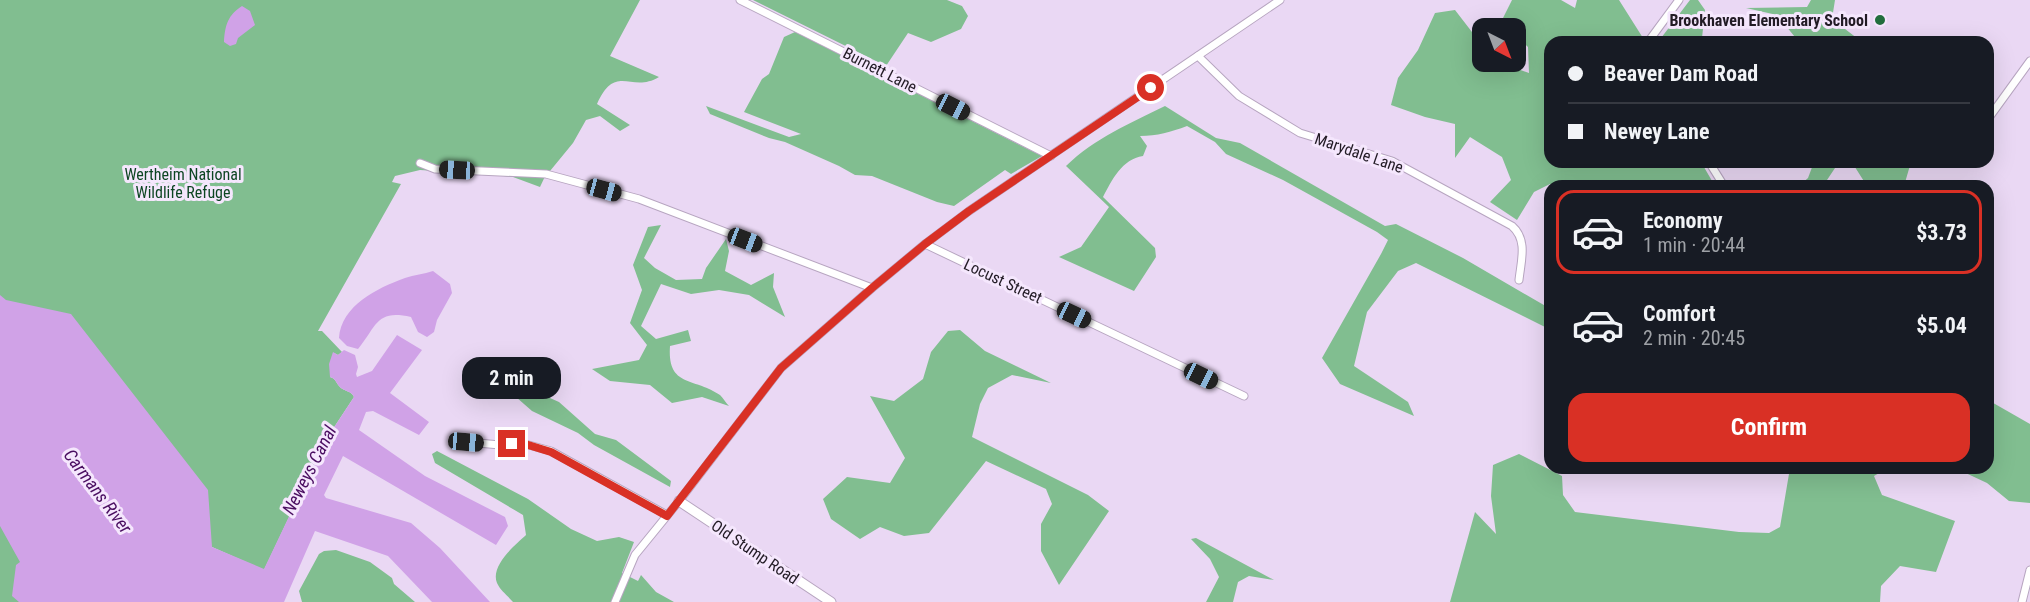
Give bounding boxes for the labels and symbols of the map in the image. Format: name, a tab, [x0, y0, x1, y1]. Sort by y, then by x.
place label: Brookhaven Elementary School	[1669, 11, 1868, 30]
marker: Brookhaven Elementary School	[1873, 13, 1887, 27]
north arrow	[1472, 18, 1526, 72]
street label: Burnett Lane	[840, 43, 920, 97]
route start	[1137, 74, 1164, 101]
car	[933, 91, 973, 123]
street label: Marydale Lane	[1312, 129, 1406, 177]
car	[439, 160, 475, 180]
park label: Wertheim National Wildlife Refuge	[124, 165, 242, 202]
car	[584, 177, 624, 203]
car	[725, 225, 765, 255]
street label: Locust Street	[961, 255, 1045, 307]
car	[1054, 299, 1094, 331]
callout: 2 min	[462, 357, 562, 399]
car	[1181, 360, 1221, 392]
water label: Neweys Canal	[278, 421, 341, 518]
route end	[498, 430, 525, 457]
car	[447, 431, 485, 453]
water label: Carmans River	[60, 445, 137, 538]
street label: Old Stump Road	[708, 516, 802, 588]

